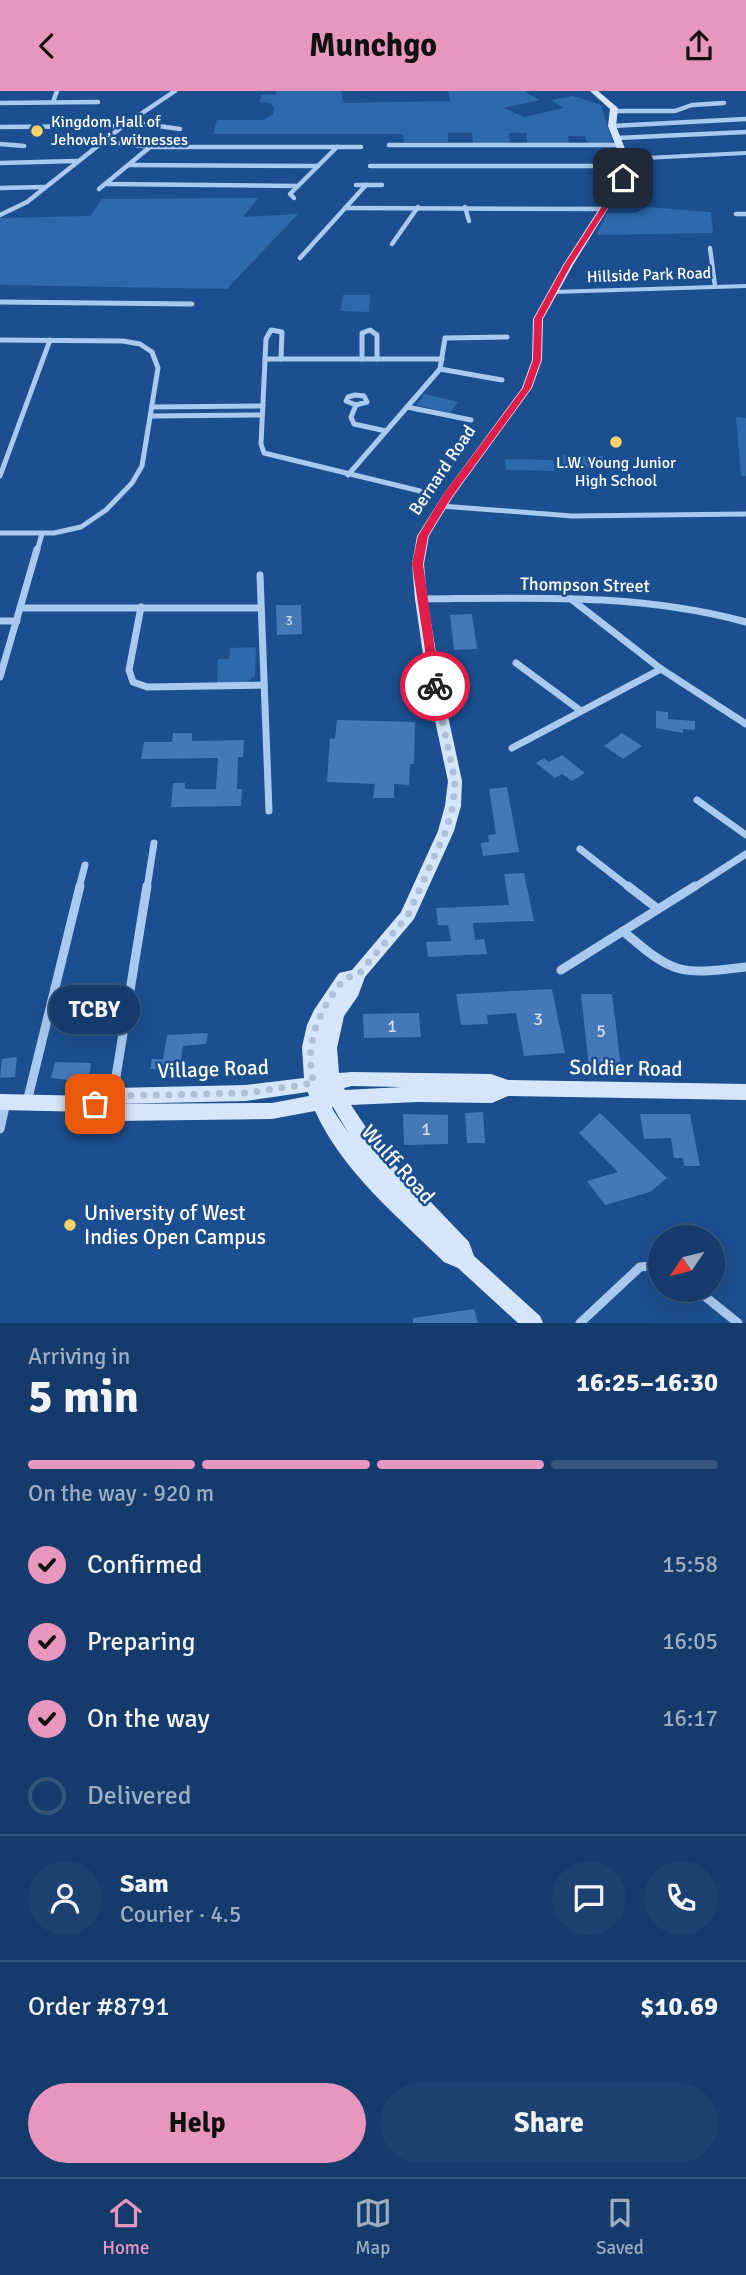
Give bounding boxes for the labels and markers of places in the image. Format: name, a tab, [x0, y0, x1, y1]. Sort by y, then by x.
place label: Kingdom Hall of Jehovah’s witnesses	[51, 112, 188, 150]
marker: Kingdom Hall of Jehovah’s witnesses	[29, 123, 45, 139]
pin	[593, 148, 653, 208]
marker: L.W. Young Junior High School	[608, 434, 624, 450]
place label: L.W. Young Junior High School	[556, 453, 676, 491]
callout: TCBY	[50, 985, 140, 1034]
pin	[65, 1074, 125, 1134]
place label: University of West Indies Open Campus	[84, 1200, 266, 1250]
marker: University of West Indies Open Campus	[62, 1217, 78, 1233]

